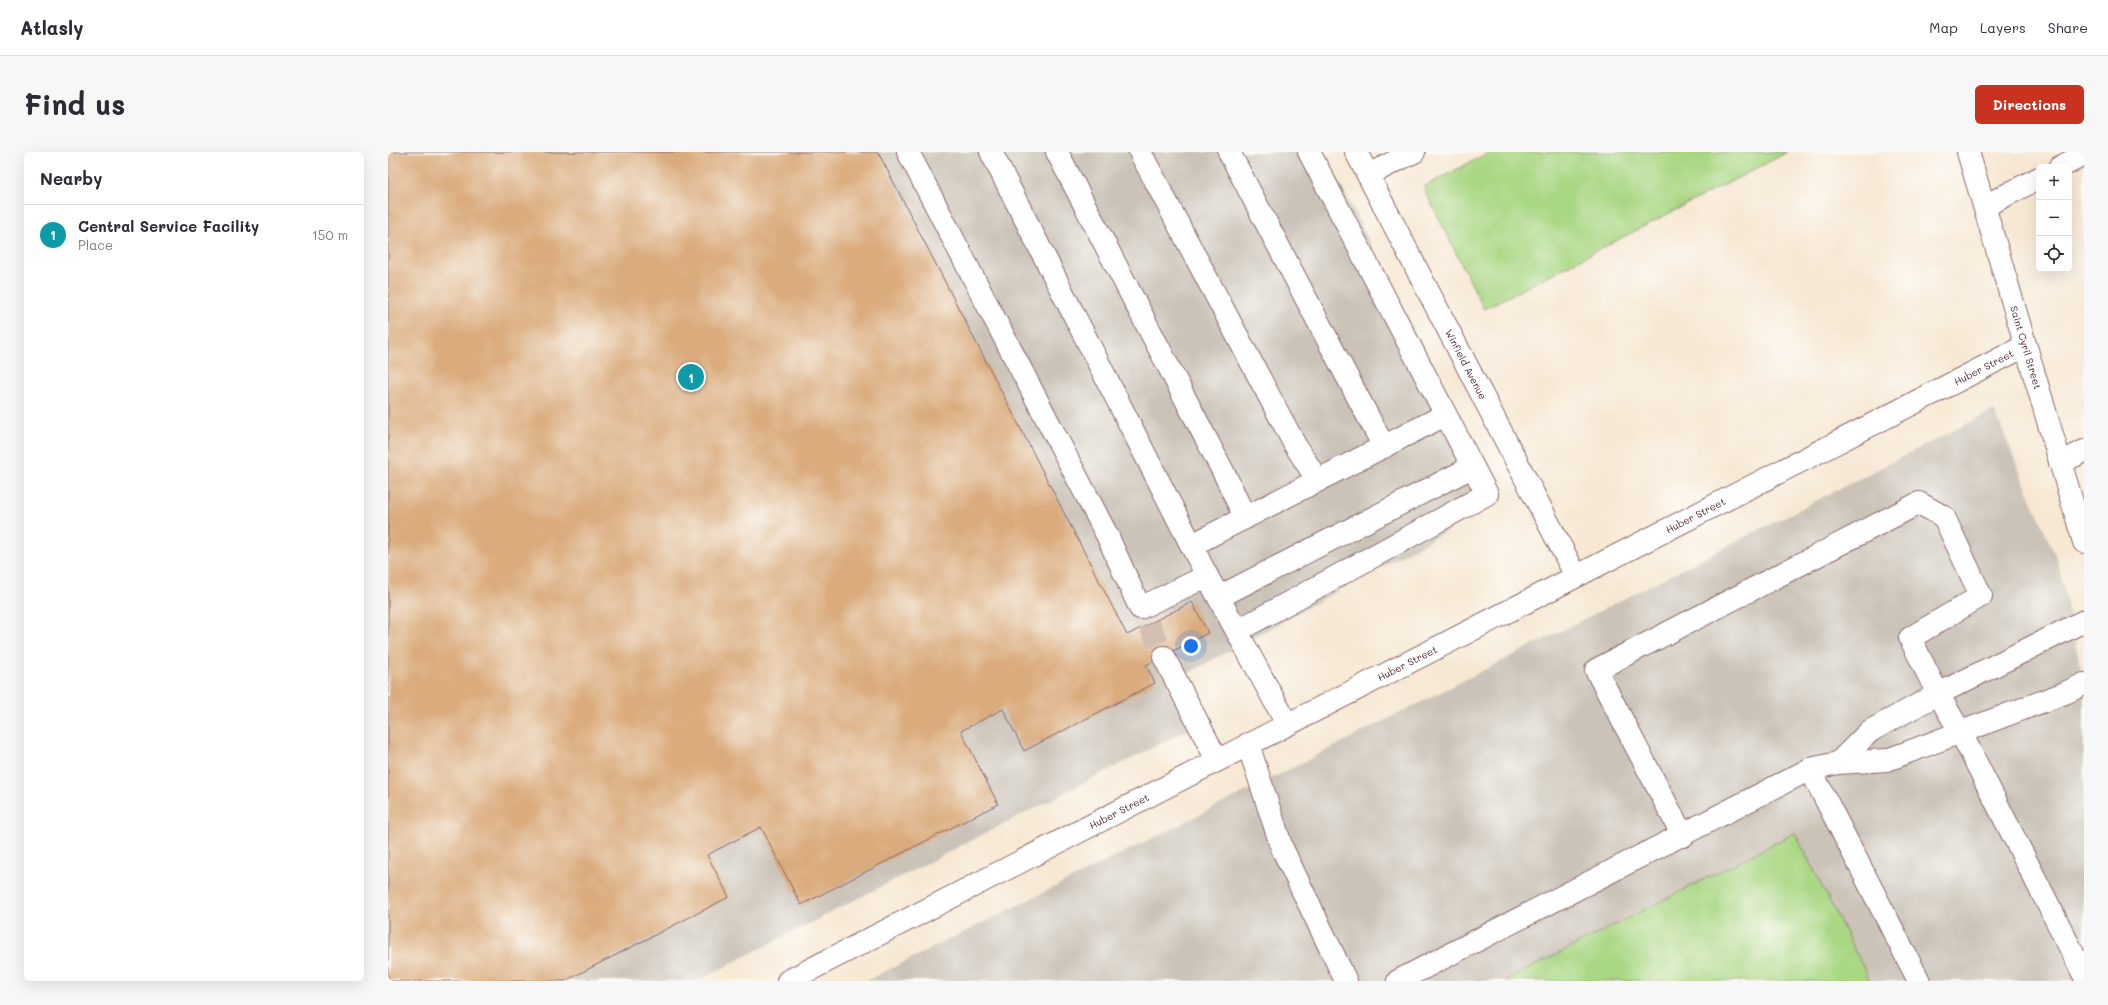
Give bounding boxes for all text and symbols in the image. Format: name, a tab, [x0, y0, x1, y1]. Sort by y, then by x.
text: Atlasly	[20, 15, 83, 40]
text: Map	[1929, 18, 1958, 37]
text: Layers	[1980, 18, 2026, 37]
text: Share	[2048, 18, 2088, 37]
button: Directions	[1975, 85, 2084, 124]
text: Find us	[24, 86, 125, 122]
map controls	[2036, 164, 2072, 272]
button: +	[2036, 164, 2072, 200]
text: Nearby	[40, 167, 102, 189]
button: −	[2036, 200, 2072, 236]
text: Central Service Facility	[78, 216, 259, 236]
text: 1	[50, 226, 56, 243]
text: 150 m	[312, 226, 348, 243]
text: Place	[78, 236, 113, 253]
button: locate	[2036, 236, 2072, 272]
street label: Saint Cyril Street	[2007, 304, 2045, 391]
street label: Winfield Avenue	[1442, 327, 1490, 402]
street label: Huber Street	[1951, 346, 2016, 388]
pin: 1	[678, 362, 704, 392]
street label: Huber Street	[1663, 494, 1728, 536]
your location	[1181, 636, 1201, 656]
street label: Huber Street	[1375, 642, 1439, 684]
street label: Huber Street	[1087, 790, 1151, 832]

